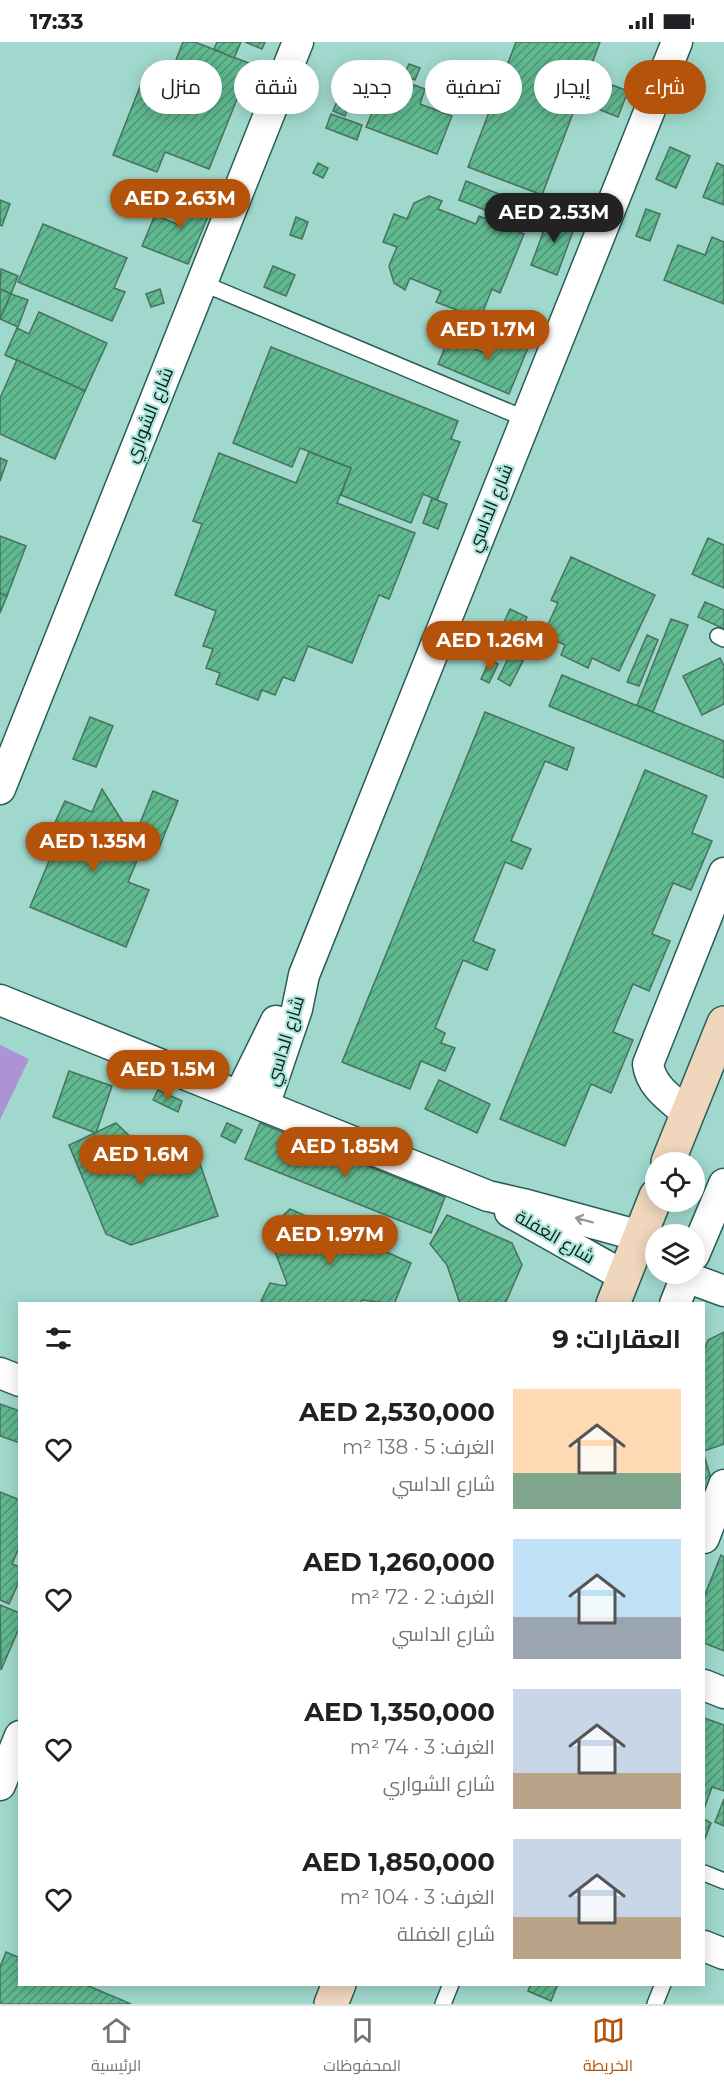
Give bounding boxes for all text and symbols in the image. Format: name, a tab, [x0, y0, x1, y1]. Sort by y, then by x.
text: 17:33	[30, 8, 84, 35]
chip: منزل	[140, 60, 222, 114]
chip: شقة	[234, 60, 319, 114]
chip: جديد	[331, 60, 413, 114]
chip: تصفية	[425, 60, 522, 114]
chip: إيجار	[534, 60, 612, 114]
chip: شراء	[624, 60, 706, 114]
pin: AED 2.63M	[111, 179, 249, 230]
text: AED 2.63M	[124, 186, 236, 210]
pin: AED 2.53M	[485, 193, 623, 244]
text: AED 2.53M	[499, 200, 609, 224]
pin: AED 1.7M	[426, 310, 550, 361]
text: AED 1.7M	[440, 317, 536, 341]
street label: شارع الشواري	[120, 364, 181, 467]
street label: شارع الداسي	[462, 461, 519, 556]
pin: AED 1.26M	[421, 621, 559, 672]
text: AED 1.26M	[436, 628, 544, 652]
pin: AED 1.35M	[24, 822, 162, 873]
text: AED 1.35M	[40, 829, 146, 853]
street label: شارع الداسي	[261, 993, 311, 1089]
pin: AED 1.5M	[106, 1050, 230, 1101]
text: AED 1.5M	[121, 1057, 216, 1081]
pin: AED 1.85M	[276, 1127, 414, 1178]
text: AED 1.85M	[291, 1134, 399, 1158]
pin: AED 1.6M	[79, 1135, 203, 1186]
text: AED 1.6M	[93, 1142, 189, 1166]
map controls	[645, 1152, 705, 1284]
button: locate	[645, 1152, 705, 1212]
street label: شارع الغفلة	[511, 1205, 599, 1269]
one-way arrow	[575, 1214, 594, 1226]
pin: AED 1.97M	[261, 1215, 399, 1266]
text: AED 1.97M	[276, 1222, 384, 1246]
button: layers	[645, 1224, 705, 1284]
icon: filters	[42, 1322, 75, 1355]
text: العقارات: 9	[552, 1323, 681, 1355]
text: AED 2,530,000	[299, 1396, 495, 1428]
icon: home	[561, 1413, 633, 1485]
icon: heart	[42, 1433, 75, 1466]
text: الغرف: 5 · 138 m²	[342, 1435, 495, 1459]
text: شارع الداسي	[392, 1472, 495, 1496]
text: AED 1,260,000	[303, 1546, 495, 1578]
icon: home	[561, 1563, 633, 1635]
icon: heart	[42, 1583, 75, 1616]
text: الغرف: 2 · 72 m²	[350, 1585, 495, 1609]
text: شارع الداسي	[392, 1622, 495, 1646]
text: AED 1,350,000	[304, 1696, 495, 1728]
icon: home	[561, 1713, 633, 1785]
icon: heart	[42, 1733, 75, 1766]
text: الغرف: 3 · 74 m²	[350, 1735, 495, 1759]
text: شارع الشواري	[383, 1772, 495, 1796]
text: AED 1,850,000	[302, 1846, 495, 1878]
icon: home	[561, 1863, 633, 1935]
icon: heart	[42, 1883, 75, 1916]
text: الغرف: 3 · 104 m²	[340, 1885, 495, 1909]
text: شارع الغفلة	[397, 1922, 495, 1946]
tab: الرئيسية	[91, 2014, 141, 2080]
tab: المحفوظات	[323, 2014, 401, 2080]
tab: الخريطة	[583, 2014, 633, 2080]

